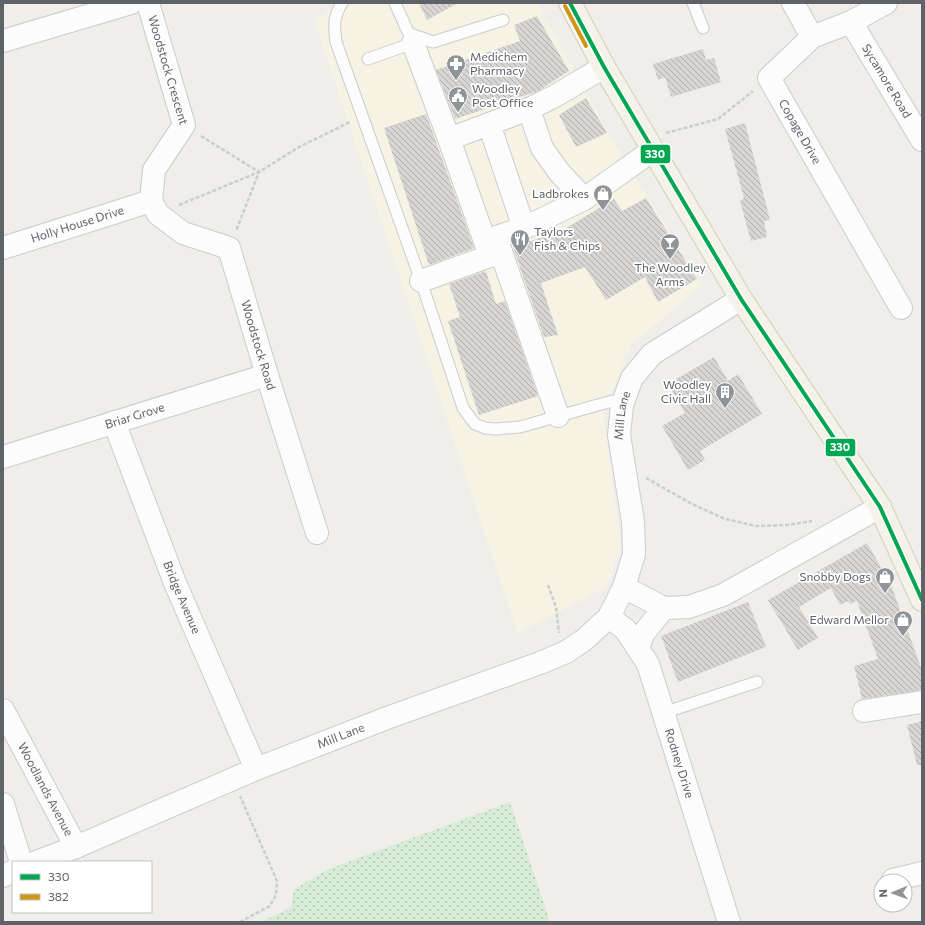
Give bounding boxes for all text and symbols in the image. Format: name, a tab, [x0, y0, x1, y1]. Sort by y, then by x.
street label: Woodstock Crescent	[146, 13, 192, 126]
street label: Sycamore Road	[860, 41, 915, 120]
place label: Medichem Pharmacy	[470, 49, 527, 77]
pharmacy icon: Medichem Pharmacy	[445, 53, 467, 81]
place label: Woodley Post Office	[472, 81, 533, 109]
public building icon: Woodley Post Office	[447, 85, 469, 113]
street label: Copage Drive	[777, 96, 825, 166]
line badge: 330	[640, 144, 671, 164]
text: 330	[645, 147, 665, 160]
shop icon: Ladbrokes	[592, 183, 614, 211]
place label: Ladbrokes	[532, 186, 589, 200]
street label: Holly House Drive	[29, 202, 125, 245]
place label: Taylors Fish & Chips	[534, 224, 600, 252]
restaurant icon: Taylors Fish & Chips	[509, 228, 531, 256]
bar icon: The Woodley Arms	[659, 232, 681, 260]
place label: The Woodley Arms	[634, 260, 706, 288]
street label: Woodstock Road	[239, 298, 279, 392]
place label: Woodley Civic Hall	[661, 377, 711, 405]
building icon: Woodley Civic Hall	[714, 381, 736, 409]
street label: Mill Lane	[611, 389, 633, 440]
street label: Briar Grove	[103, 399, 166, 431]
line badge: 330	[825, 438, 856, 457]
text: 330	[830, 440, 850, 453]
street label: Bridge Avenue	[161, 559, 204, 636]
shop icon: Snobby Dogs	[874, 566, 896, 594]
place label: Snobby Dogs	[799, 569, 871, 583]
shop icon: Edward Mellor	[892, 609, 914, 637]
place label: Edward Mellor	[810, 612, 889, 626]
street label: Mill Lane	[315, 720, 366, 751]
street label: Rodney Drive	[663, 726, 698, 800]
street label: Woodlands Avenue	[16, 740, 77, 838]
legend	[12, 861, 152, 913]
text: 330	[48, 869, 70, 883]
north arrow	[873, 873, 913, 913]
text: 382	[48, 889, 69, 903]
text: N	[876, 889, 889, 898]

